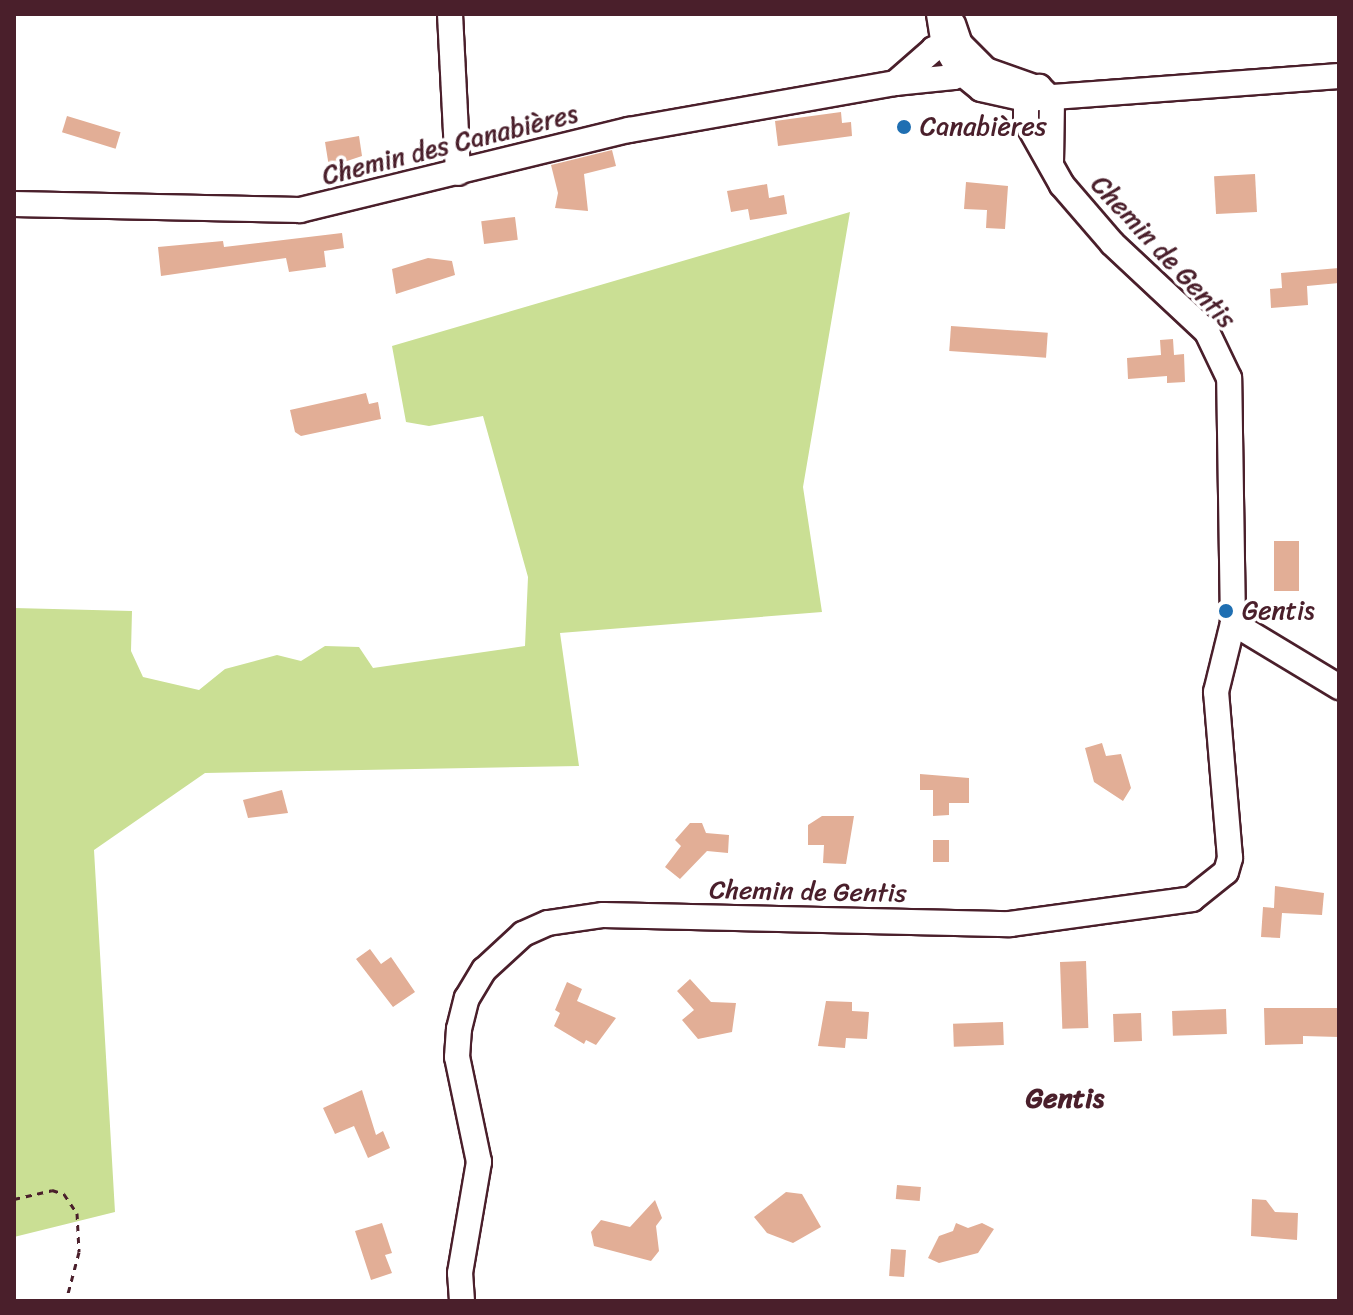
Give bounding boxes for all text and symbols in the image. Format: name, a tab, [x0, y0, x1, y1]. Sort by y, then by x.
street label: Chemin des Canabières	[318, 98, 582, 192]
place label: Canabières	[920, 111, 1047, 143]
marker: Canabières	[895, 118, 913, 136]
street label: Chemin de Gentis	[1084, 169, 1242, 335]
place label: Gentis	[1242, 595, 1315, 627]
marker: Gentis	[1217, 602, 1235, 620]
street label: Chemin de Gentis	[709, 875, 907, 909]
district label: Gentis	[1026, 1081, 1104, 1115]

